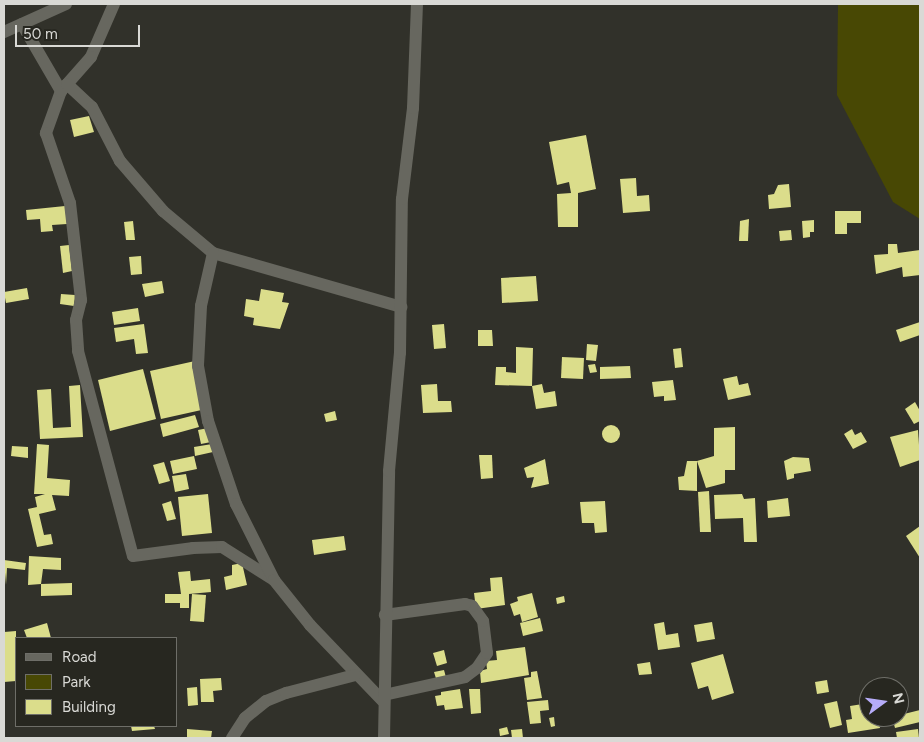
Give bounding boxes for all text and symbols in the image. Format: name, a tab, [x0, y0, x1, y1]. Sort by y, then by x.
scale bar	[18, 15, 142, 47]
text: 50 m	[23, 25, 58, 43]
legend	[15, 637, 178, 727]
text: Road	[62, 648, 97, 666]
text: Park	[62, 673, 91, 691]
north arrow	[859, 677, 909, 727]
text: N	[889, 691, 908, 706]
text: Building	[62, 698, 116, 716]

